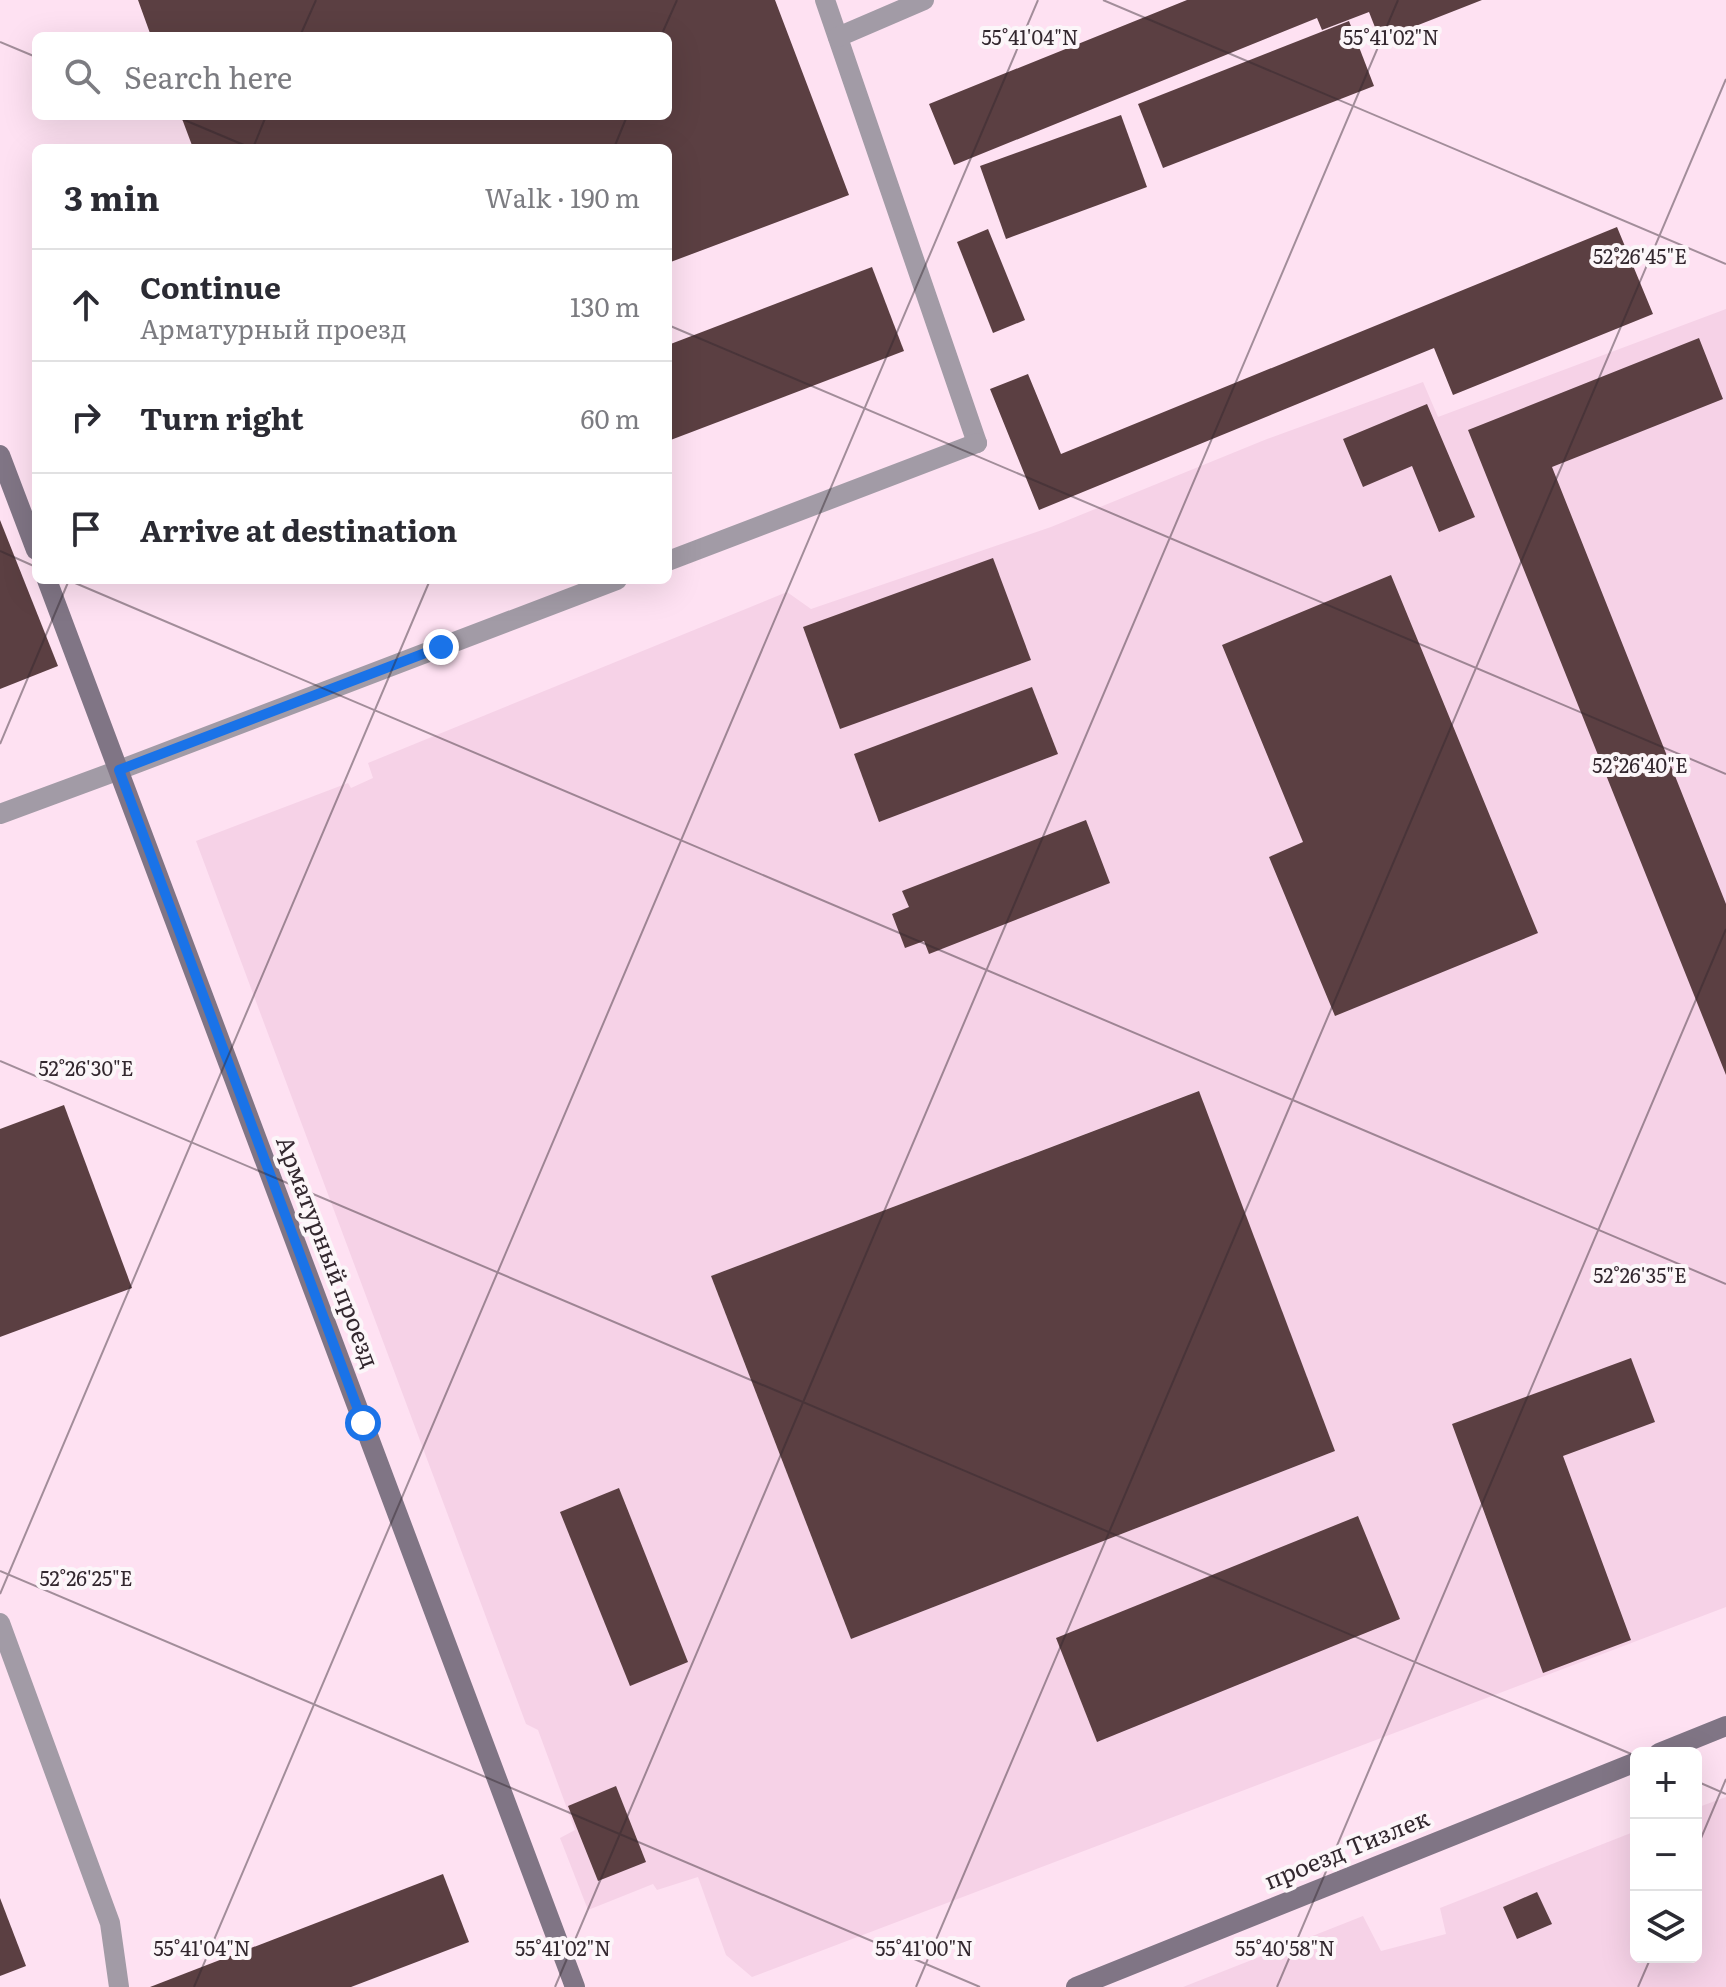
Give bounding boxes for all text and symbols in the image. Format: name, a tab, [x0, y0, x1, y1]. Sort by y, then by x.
text: 55°41'04"N	[981, 21, 1079, 51]
text: 55°41'02"N	[1343, 21, 1439, 51]
search box	[32, 32, 672, 120]
icon: search	[60, 54, 104, 98]
text: Search here	[124, 54, 292, 98]
text: 3 min	[64, 171, 160, 221]
text: Walk · 190 m	[485, 177, 640, 216]
text: 52°26'45"E	[1593, 240, 1687, 270]
text: Continue	[140, 264, 281, 308]
icon: ahead	[64, 283, 108, 327]
text: 130 m	[570, 286, 640, 325]
text: Арматурный проезд	[140, 308, 407, 347]
icon: right	[64, 395, 108, 439]
text: Turn right	[140, 395, 304, 439]
text: 60 m	[581, 398, 640, 437]
icon: arrive	[64, 507, 108, 551]
text: Arrive at destination	[140, 507, 457, 551]
route end	[423, 629, 459, 665]
text: 52°26'40"E	[1592, 749, 1688, 779]
text: 52°26'30"E	[38, 1052, 134, 1082]
street label: Арматурный проезд	[269, 1130, 390, 1372]
text: 52°26'35"E	[1593, 1259, 1687, 1289]
route start	[345, 1405, 381, 1441]
text: 52°26'25"E	[39, 1562, 133, 1592]
map controls	[1630, 1747, 1702, 1963]
button: +	[1630, 1747, 1702, 1819]
street label: проезд Тизлек	[1258, 1799, 1434, 1897]
button: −	[1630, 1819, 1702, 1891]
button: layers	[1630, 1891, 1702, 1963]
text: 55°41'04"N	[153, 1932, 251, 1962]
text: 55°41'02"N	[515, 1932, 611, 1962]
text: 55°41'00"N	[875, 1932, 973, 1962]
text: 55°40'58"N	[1235, 1932, 1335, 1962]

